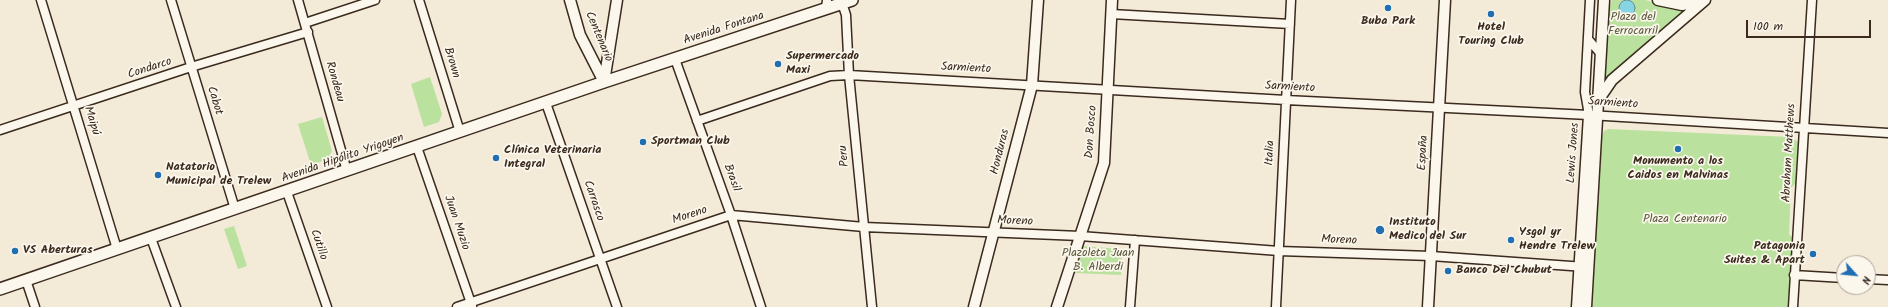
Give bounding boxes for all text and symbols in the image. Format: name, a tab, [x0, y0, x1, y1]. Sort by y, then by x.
marker: Buba Park	[1383, 3, 1393, 13]
street label: Avenida Fontana	[682, 9, 766, 49]
marker: Hotel Touring Club	[1486, 9, 1496, 19]
street label: Centenario	[581, 10, 615, 64]
park label: Plaza del Ferrocarril	[1608, 11, 1658, 39]
scale bar	[1748, 12, 1873, 38]
place label: Buba Park	[1361, 15, 1415, 29]
text: 100 m	[1753, 17, 1783, 36]
place label: Hotel Touring Club	[1458, 21, 1524, 49]
street label: Brown	[440, 46, 462, 80]
place label: Supermercado Maxi	[786, 50, 859, 78]
street label: Condarco	[126, 55, 174, 83]
marker: Supermercado Maxi	[773, 59, 783, 69]
street label: Rondeau	[321, 60, 347, 104]
street label: Sarmiento	[941, 60, 991, 78]
street label: Sarmiento	[1265, 79, 1315, 97]
street label: Cabot	[203, 85, 225, 117]
street label: Sarmiento	[1587, 95, 1639, 113]
street label: Abraham Matthews	[1780, 103, 1800, 203]
street label: Maipú	[80, 105, 102, 137]
street label: Don Bosco	[1083, 105, 1101, 159]
street label: Lewis Jones	[1565, 122, 1583, 184]
street label: Honduras	[988, 128, 1014, 176]
street label: Avenida Hipólito Yrigoyen	[280, 131, 406, 187]
place label: Sportman Club	[651, 135, 730, 149]
street label: España	[1416, 135, 1432, 171]
marker: Sportman Club	[638, 137, 648, 147]
street label: Italia	[1263, 140, 1279, 166]
place label: Clínica Veterinaria Integral	[504, 144, 601, 172]
street label: Peru	[837, 144, 853, 168]
marker: Monumento a los Caidos en Malvinas	[1673, 144, 1683, 154]
marker: Clínica Veterinaria Integral	[491, 153, 501, 163]
place label: Monumento a los Caidos en Malvinas	[1628, 155, 1728, 183]
place label: Natatorio Municipal de Trelew	[166, 161, 271, 189]
street label: Brasil	[719, 162, 743, 194]
marker: Natatorio Municipal de Trelew	[153, 170, 163, 180]
street label: Carrasco	[579, 179, 607, 223]
street label: Juan Muzio	[440, 194, 472, 252]
street label: Moreno	[671, 204, 709, 228]
park label: Plaza Centenario	[1643, 213, 1727, 227]
street label: Moreno	[997, 214, 1033, 230]
place label: Instituto Medico del Sur	[1389, 216, 1466, 244]
marker: Instituto Medico del Sur	[1374, 224, 1386, 236]
place label: Ysgol yr Hendre Trelew	[1519, 226, 1595, 254]
street label: Cutillo	[306, 228, 330, 262]
street label: Moreno	[1321, 233, 1357, 249]
marker: Ysgol yr Hendre Trelew	[1506, 235, 1516, 245]
place label: Patagonia Suites & Apart	[1724, 240, 1805, 268]
place label: VS Aberturas	[23, 244, 93, 258]
marker: VS Aberturas	[10, 246, 20, 256]
park label: Plazoleta Juan B. Alberdi	[1062, 247, 1134, 275]
marker: Patagonia Suites & Apart	[1808, 249, 1818, 259]
north arrow	[1836, 255, 1876, 295]
place label: Banco Del Chubut	[1456, 264, 1552, 278]
marker: Banco Del Chubut	[1443, 266, 1453, 276]
text: N	[1856, 273, 1875, 287]

